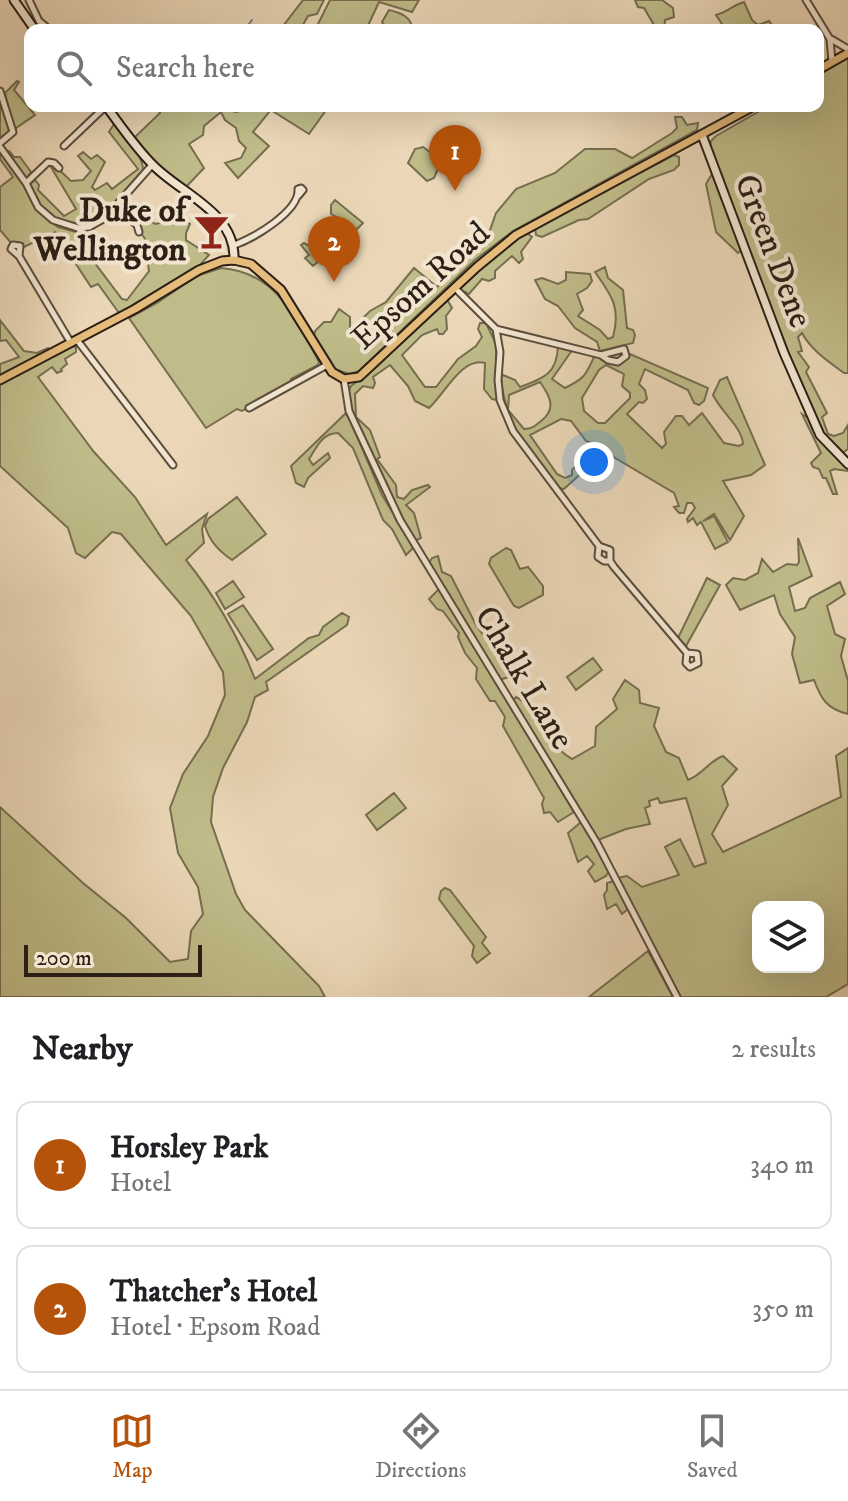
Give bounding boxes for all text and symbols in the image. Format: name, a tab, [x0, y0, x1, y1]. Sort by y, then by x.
search box	[24, 24, 824, 112]
icon: search	[52, 46, 96, 90]
text: Search here	[116, 50, 255, 87]
pin: 1	[429, 125, 481, 191]
street label: Green Dene	[725, 168, 821, 334]
place label: Duke of Wellington	[33, 190, 192, 271]
bar icon: Duke of Wellington	[193, 212, 231, 250]
street label: Epsom Road	[343, 213, 499, 359]
pin: 2	[308, 216, 360, 282]
your location	[574, 442, 614, 482]
street label: Chalk Lane	[465, 599, 583, 757]
map controls	[752, 901, 824, 973]
button: layers	[752, 901, 824, 973]
scale bar	[24, 941, 202, 977]
text: 200 m	[36, 945, 92, 972]
text: Nearby	[32, 1028, 133, 1070]
text: 2 results	[731, 1033, 816, 1066]
text: Horsley Park	[110, 1130, 268, 1167]
text: 1	[55, 1149, 65, 1182]
text: 340 m	[750, 1149, 814, 1182]
text: Hotel	[110, 1167, 171, 1200]
text: Thatcher's Hotel	[110, 1274, 317, 1311]
text: 2	[54, 1293, 66, 1326]
text: 350 m	[752, 1293, 814, 1326]
text: Hotel · Epsom Road	[110, 1311, 320, 1344]
tab: Map	[110, 1409, 154, 1484]
tab: Directions	[375, 1409, 466, 1484]
tab: Saved	[687, 1409, 738, 1484]

